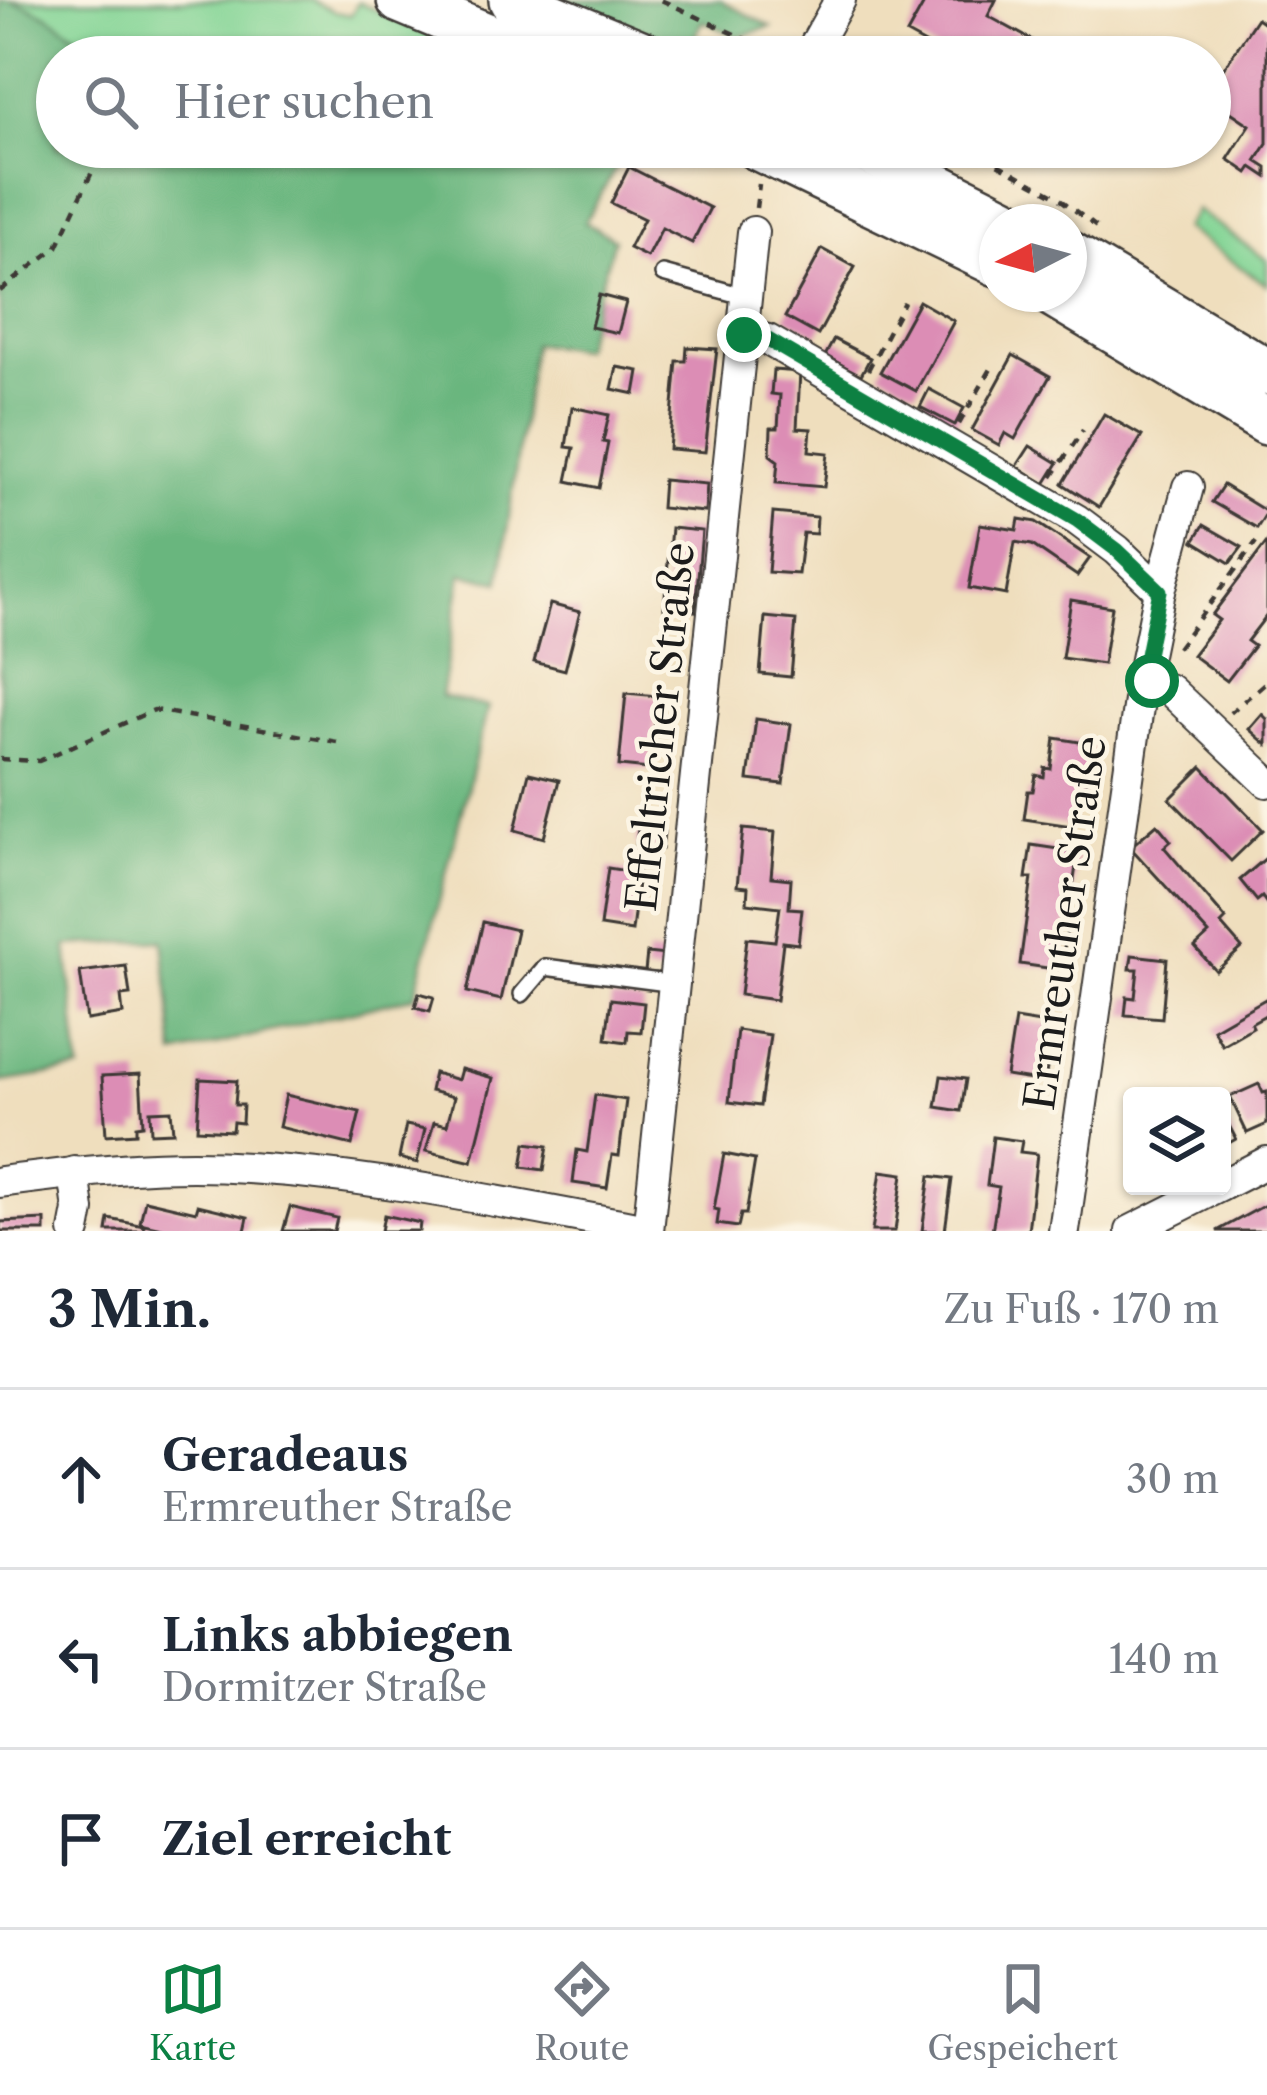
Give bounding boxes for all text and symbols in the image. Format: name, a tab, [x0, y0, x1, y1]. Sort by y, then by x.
search box	[36, 36, 1231, 168]
icon: search	[78, 69, 144, 135]
text: Hier suchen	[174, 74, 434, 130]
north arrow	[979, 204, 1087, 312]
route end	[717, 308, 771, 362]
street label: Effeltricher Straße	[615, 540, 705, 914]
route start	[1125, 654, 1179, 708]
street label: Ermreuther Straße	[1013, 733, 1117, 1113]
map controls	[1123, 1087, 1231, 1195]
button: layers	[1123, 1087, 1231, 1195]
text: 3 Min.	[48, 1278, 211, 1340]
text: Zu Fuß · 170 m	[944, 1285, 1219, 1333]
text: Geradeaus	[162, 1427, 408, 1483]
icon: ahead	[48, 1446, 114, 1512]
text: 30 m	[1126, 1455, 1219, 1503]
text: Ermreuther Straße	[162, 1483, 512, 1531]
text: Links abbiegen	[162, 1607, 513, 1663]
icon: left	[48, 1626, 114, 1692]
text: 140 m	[1109, 1635, 1219, 1683]
text: Dormitzer Straße	[162, 1663, 487, 1711]
icon: arrive	[48, 1806, 114, 1872]
text: Ziel erreicht	[162, 1811, 451, 1867]
tab: Karte	[149, 1956, 236, 2069]
tab: Route	[535, 1956, 629, 2069]
tab: Gespeichert	[927, 1956, 1118, 2069]

